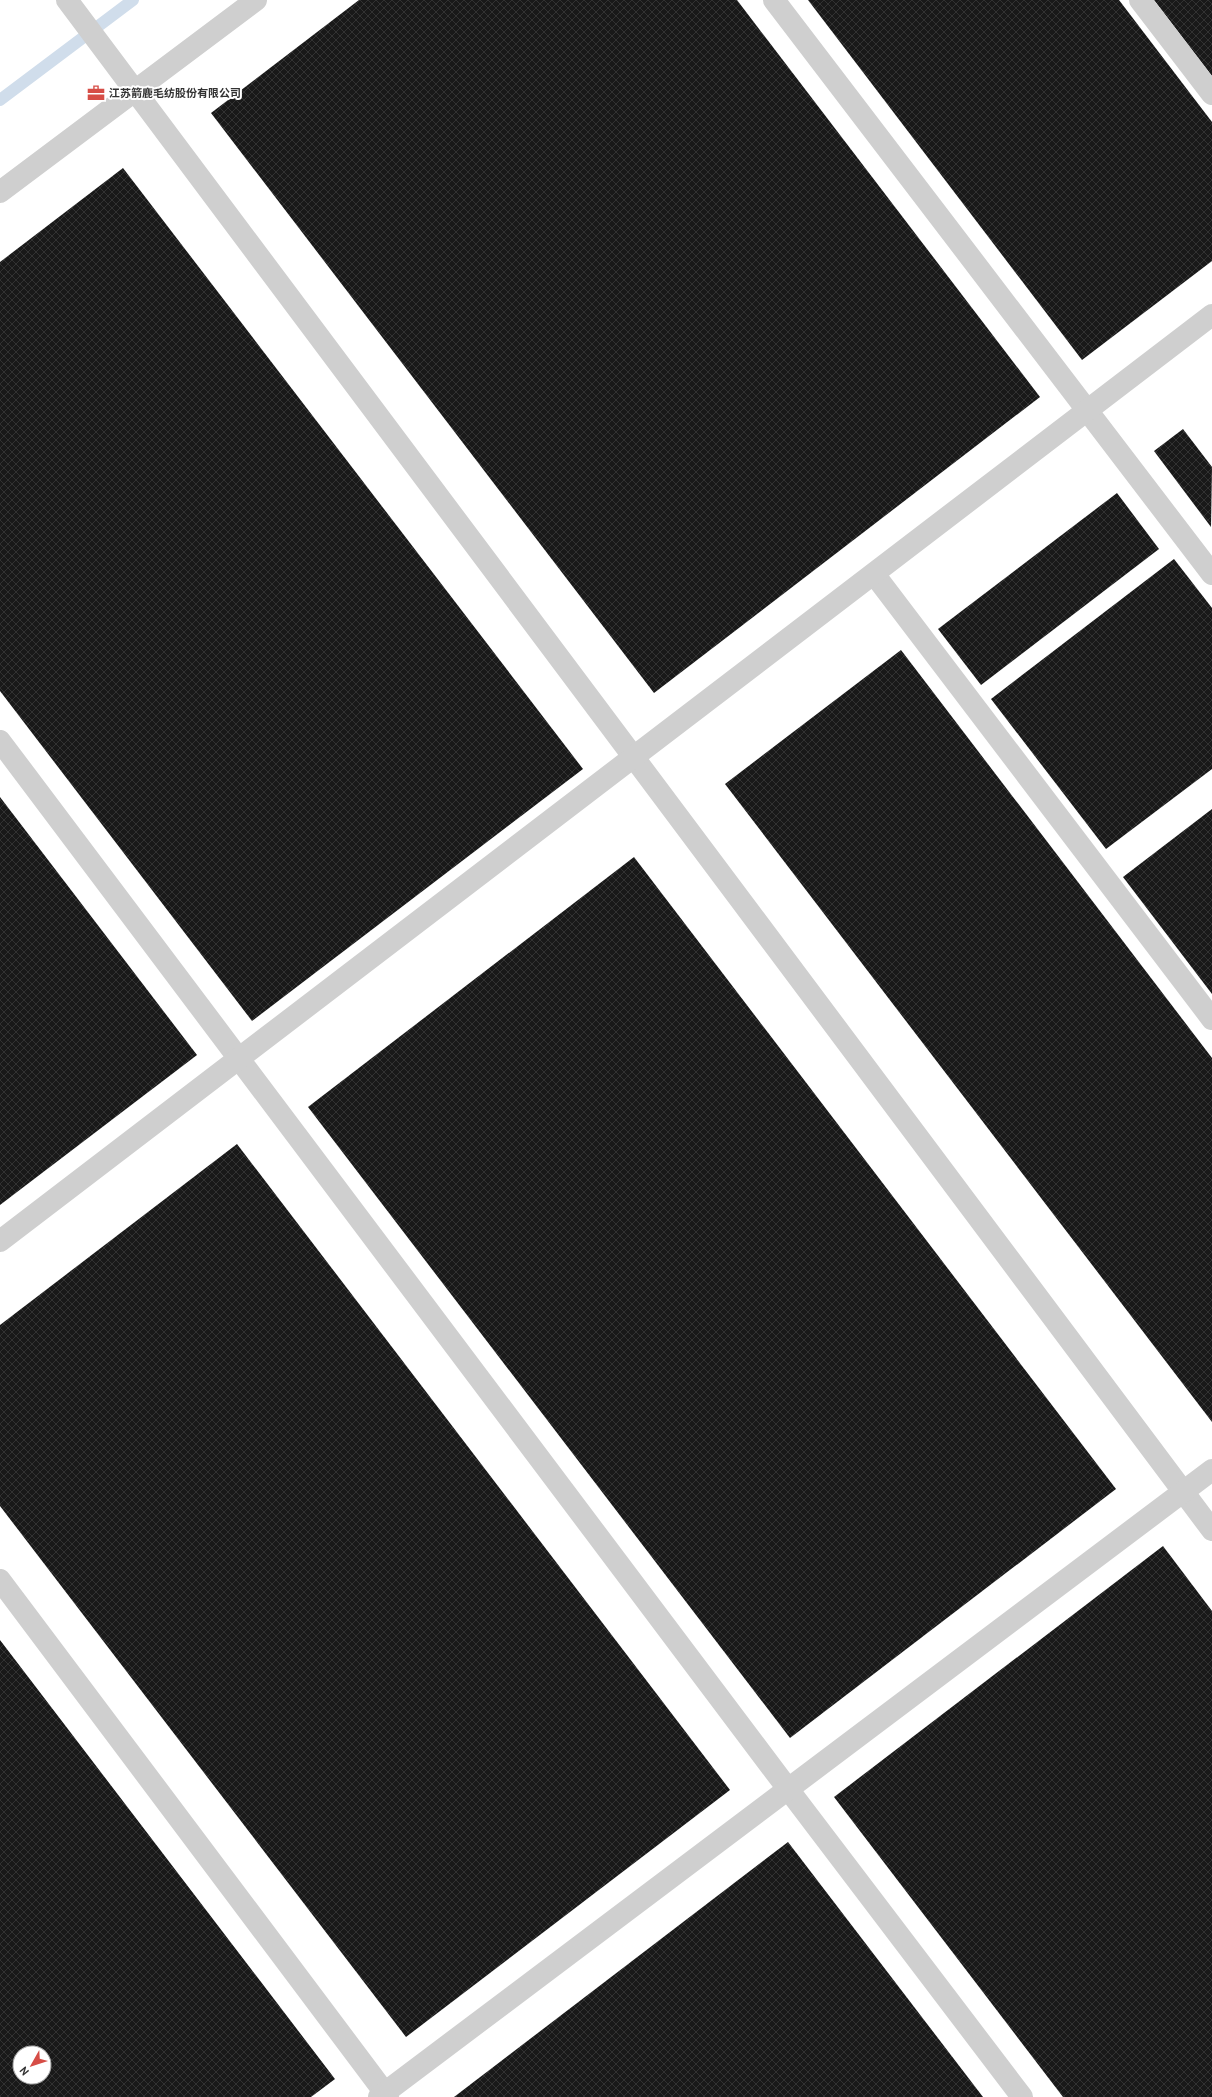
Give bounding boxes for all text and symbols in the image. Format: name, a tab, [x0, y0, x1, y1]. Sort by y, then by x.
office icon: 江苏箭鹿毛纺股份有限公司	[86, 83, 106, 103]
place label: 江苏箭鹿毛纺股份有限公司	[109, 86, 241, 100]
north arrow	[12, 2045, 52, 2085]
text: N	[17, 2064, 32, 2079]

